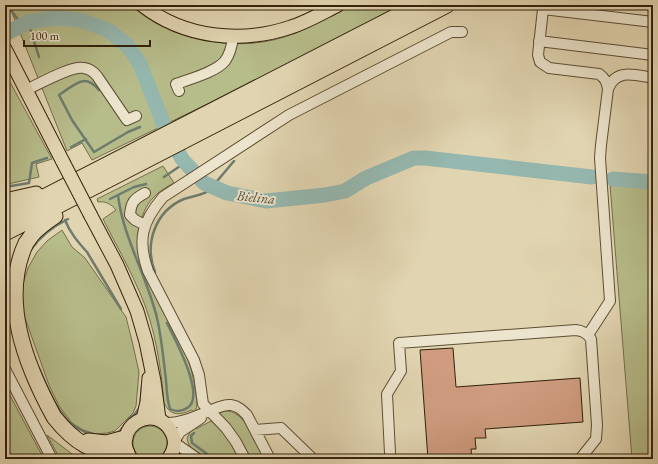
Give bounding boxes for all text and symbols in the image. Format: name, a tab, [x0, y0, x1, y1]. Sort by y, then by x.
scale bar	[24, 22, 150, 48]
text: 100 m	[30, 28, 60, 44]
water label: Bielina	[235, 186, 276, 208]

